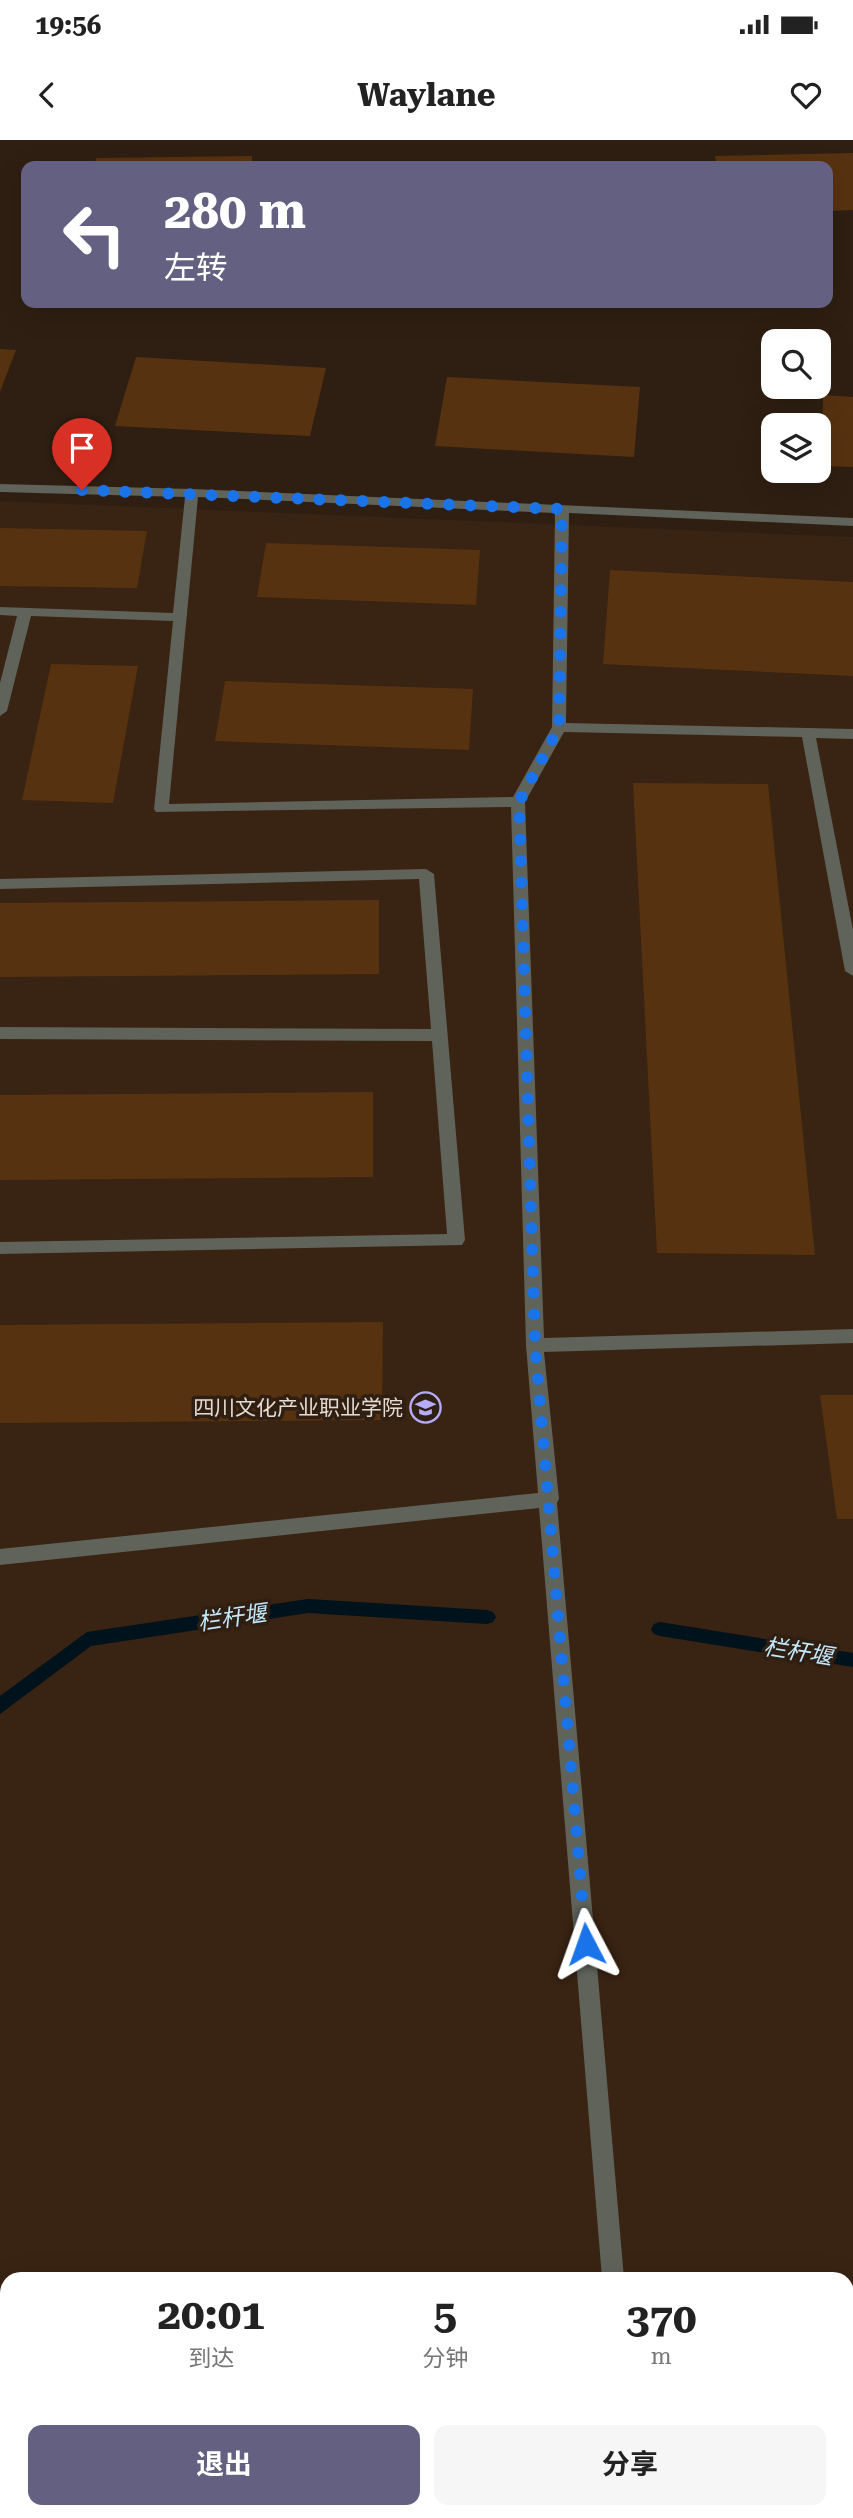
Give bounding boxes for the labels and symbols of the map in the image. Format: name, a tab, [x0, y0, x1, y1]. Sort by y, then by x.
pin	[52, 418, 112, 490]
school or university icon: 四川文化产业职业学院	[409, 1391, 443, 1425]
place label: 四川文化产业职业学院	[193, 1396, 403, 1420]
water label: 栏杆堰	[196, 1599, 272, 1636]
water label: 栏杆堰	[762, 1633, 838, 1671]
position arrow	[549, 1907, 623, 1981]

